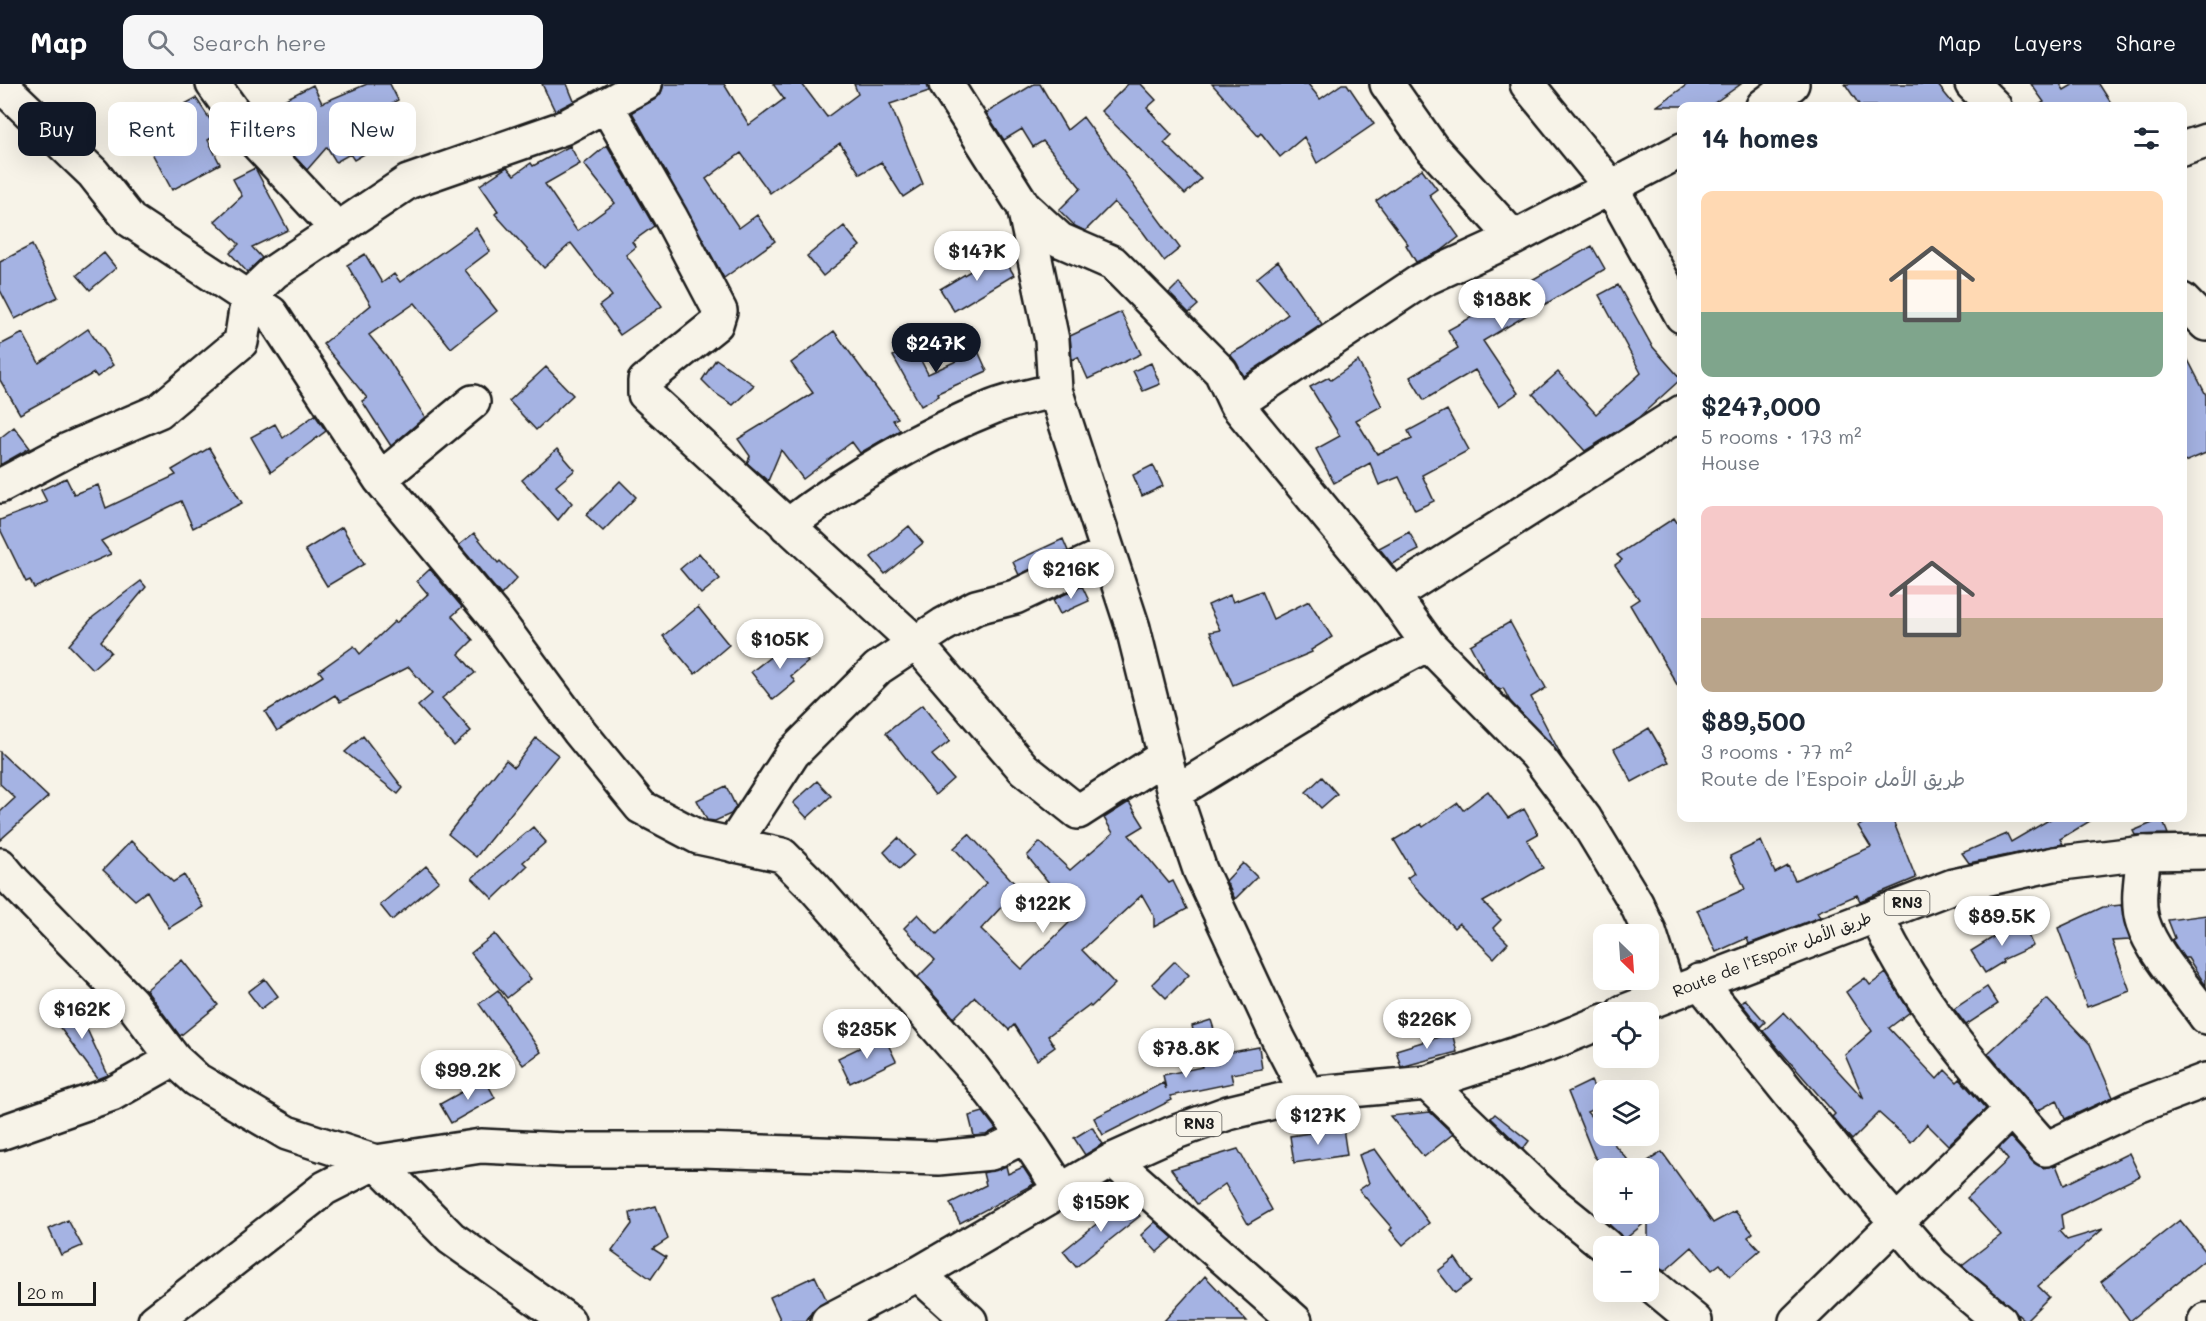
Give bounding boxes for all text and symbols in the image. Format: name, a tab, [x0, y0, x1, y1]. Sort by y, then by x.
search box	[123, 15, 543, 69]
text: Map	[30, 24, 87, 60]
icon: search	[144, 26, 177, 59]
text: Search here	[192, 28, 326, 57]
text: Map	[1938, 29, 1981, 56]
text: Layers	[2014, 29, 2083, 56]
text: Share	[2116, 29, 2176, 56]
chip: Buy	[18, 102, 96, 156]
chip: Rent	[108, 102, 197, 156]
chip: Filters	[209, 102, 317, 156]
chip: New	[329, 102, 416, 156]
text: 14 homes	[1701, 121, 1819, 155]
icon: filters	[2130, 122, 2163, 155]
icon: home	[1878, 230, 1986, 338]
pin: $147K	[935, 231, 1019, 282]
text: $147K	[948, 237, 1006, 263]
pin: $188K	[1460, 279, 1544, 330]
text: $188K	[1472, 285, 1532, 311]
pin: $247K	[894, 323, 978, 374]
text: $247K	[906, 329, 966, 355]
text: $247,000	[1701, 389, 1821, 423]
text: 5 rooms · 173 m²	[1701, 423, 1862, 449]
text: House	[1701, 449, 1760, 475]
icon: home	[1878, 545, 1986, 653]
pin: $216K	[1029, 549, 1113, 600]
text: $216K	[1042, 555, 1100, 581]
pin: $105K	[738, 619, 822, 670]
text: $105K	[751, 625, 809, 651]
text: $89,500	[1701, 704, 1805, 738]
text: 3 rooms · 77 m²	[1701, 738, 1852, 764]
text: Route de l’Espoir طريق الأمل	[1701, 765, 1965, 791]
pin: $122K	[1001, 883, 1085, 934]
text: $122K	[1015, 889, 1071, 915]
road number: RN3	[1884, 891, 1930, 915]
pin: $89.5K	[1953, 896, 2051, 947]
text: $89.5K	[1968, 902, 2036, 928]
street label: Route de l’Espoir طريق الأمل	[1669, 906, 1874, 1001]
north arrow	[1593, 924, 1659, 990]
map controls	[1593, 924, 1659, 1302]
pin: $162K	[40, 989, 124, 1040]
text: $162K	[53, 995, 111, 1021]
pin: $226K	[1385, 999, 1469, 1050]
button: locate	[1593, 1002, 1659, 1068]
text: $226K	[1397, 1005, 1457, 1031]
pin: $235K	[825, 1009, 909, 1060]
text: $235K	[837, 1015, 897, 1041]
pin: $78.8K	[1137, 1028, 1235, 1079]
text: $78.8K	[1152, 1034, 1220, 1060]
pin: $99.2K	[419, 1050, 517, 1101]
text: $99.2K	[435, 1056, 501, 1082]
button: layers	[1593, 1080, 1659, 1146]
pin: $127K	[1276, 1095, 1360, 1146]
text: $127K	[1290, 1101, 1346, 1127]
road number: RN3	[1176, 1112, 1222, 1136]
button: +	[1593, 1158, 1659, 1224]
pin: $159K	[1059, 1182, 1143, 1233]
text: $159K	[1072, 1188, 1130, 1214]
button: −	[1593, 1236, 1659, 1302]
scale bar	[18, 1279, 96, 1306]
text: 20 m	[27, 1282, 64, 1303]

